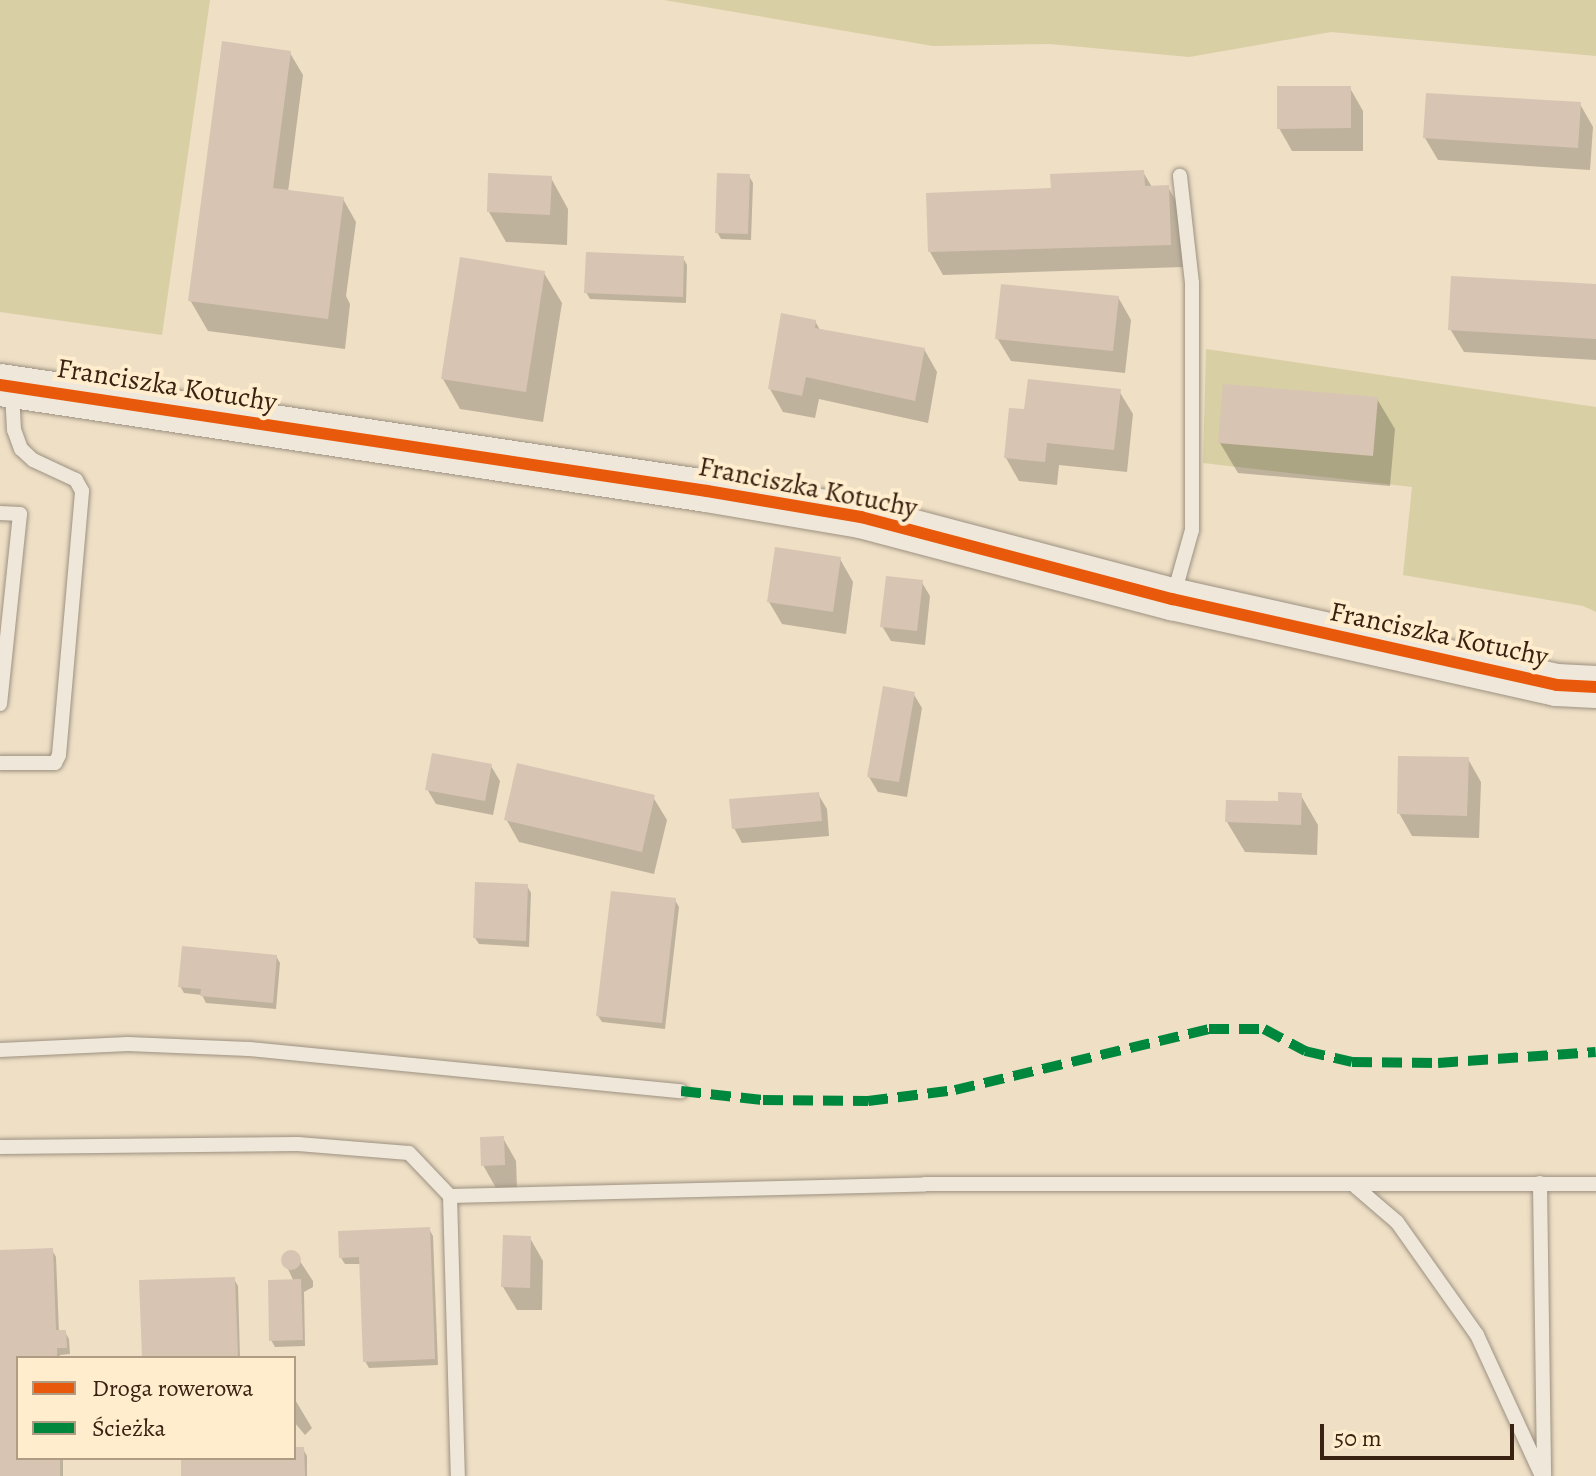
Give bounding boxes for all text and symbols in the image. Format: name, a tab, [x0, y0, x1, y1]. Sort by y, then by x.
street label: Franciszka Kotuchy	[55, 351, 279, 419]
street label: Franciszka Kotuchy	[696, 449, 920, 525]
street label: Franciszka Kotuchy	[1327, 594, 1551, 674]
legend	[16, 1356, 296, 1460]
text: Droga rowerowa	[92, 1372, 253, 1404]
scale bar	[1324, 1408, 1518, 1458]
text: Ścieżka	[92, 1412, 166, 1444]
text: 50 m	[1334, 1422, 1382, 1454]

